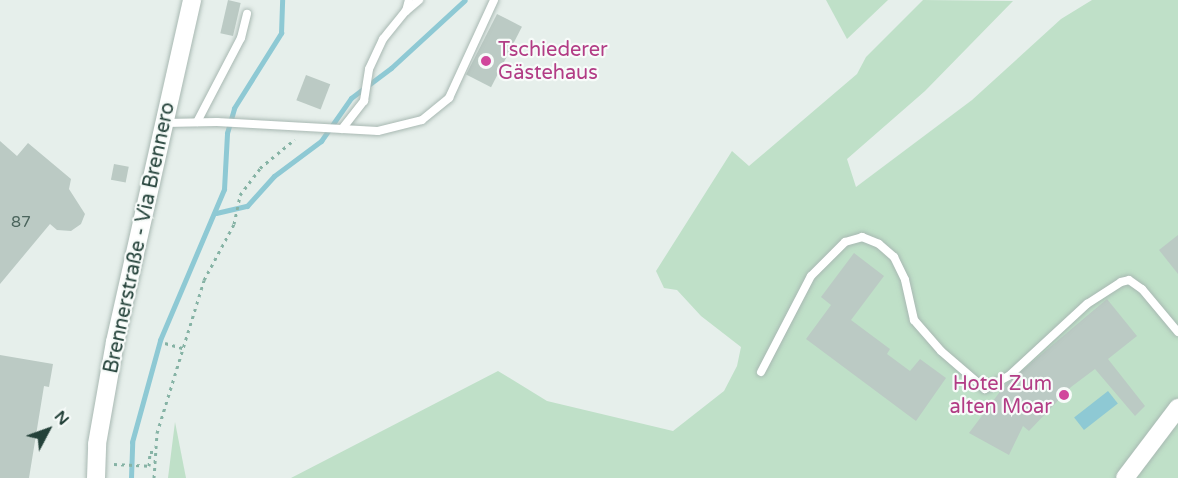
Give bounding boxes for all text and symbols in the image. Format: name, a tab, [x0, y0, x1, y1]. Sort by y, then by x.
place label: Tschiederer Gästehaus	[498, 38, 608, 85]
marker: Tschiederer Gästehaus	[479, 54, 493, 68]
street label: Brennerstraße - Via Brennero	[100, 100, 180, 376]
house number: 87	[11, 212, 31, 232]
place label: Hotel Zum alten Moar	[949, 372, 1052, 419]
marker: Hotel Zum alten Moar	[1057, 388, 1071, 402]
north arrow	[18, 400, 78, 460]
text: N	[50, 407, 73, 430]

